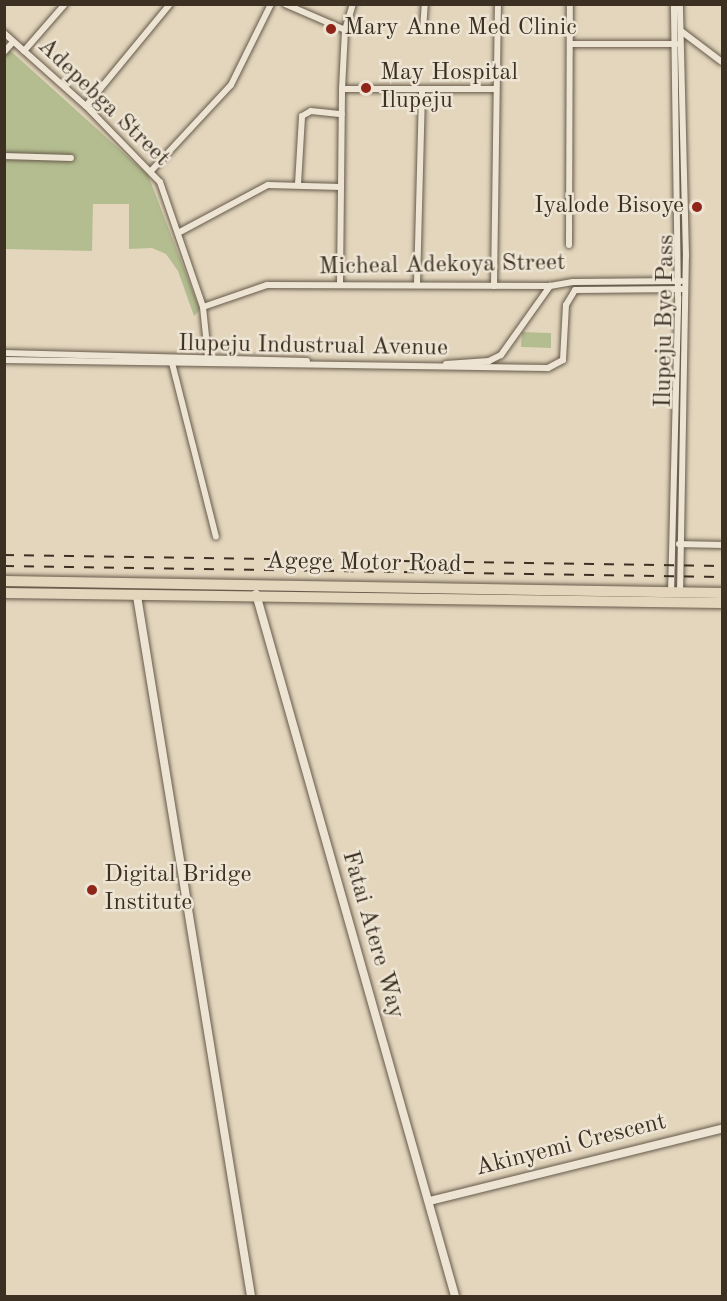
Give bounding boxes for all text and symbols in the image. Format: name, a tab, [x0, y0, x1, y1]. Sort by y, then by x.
place label: Mary Anne Med Clinic	[344, 15, 577, 43]
marker: Mary Anne Med Clinic	[322, 20, 340, 38]
street label: Adepebga Street	[31, 33, 175, 173]
place label: May Hospital Ilupeju	[380, 60, 518, 116]
marker: May Hospital Ilupeju	[357, 79, 375, 97]
place label: Iyalode Bisoye	[534, 193, 684, 221]
marker: Iyalode Bisoye	[688, 198, 706, 216]
street label: Ilupeju Bye Pass	[650, 234, 682, 408]
street label: Micheal Adekoya Street	[318, 249, 566, 283]
street label: Ilupeju Industrual Avenue	[178, 330, 448, 364]
street label: Agege Motor Road	[266, 548, 462, 580]
street label: Fatai Atere Way	[334, 848, 410, 1022]
place label: Digital Bridge Institute	[104, 862, 252, 918]
marker: Digital Bridge Institute	[85, 883, 99, 897]
street label: Akinyemi Crescent	[473, 1108, 669, 1184]

